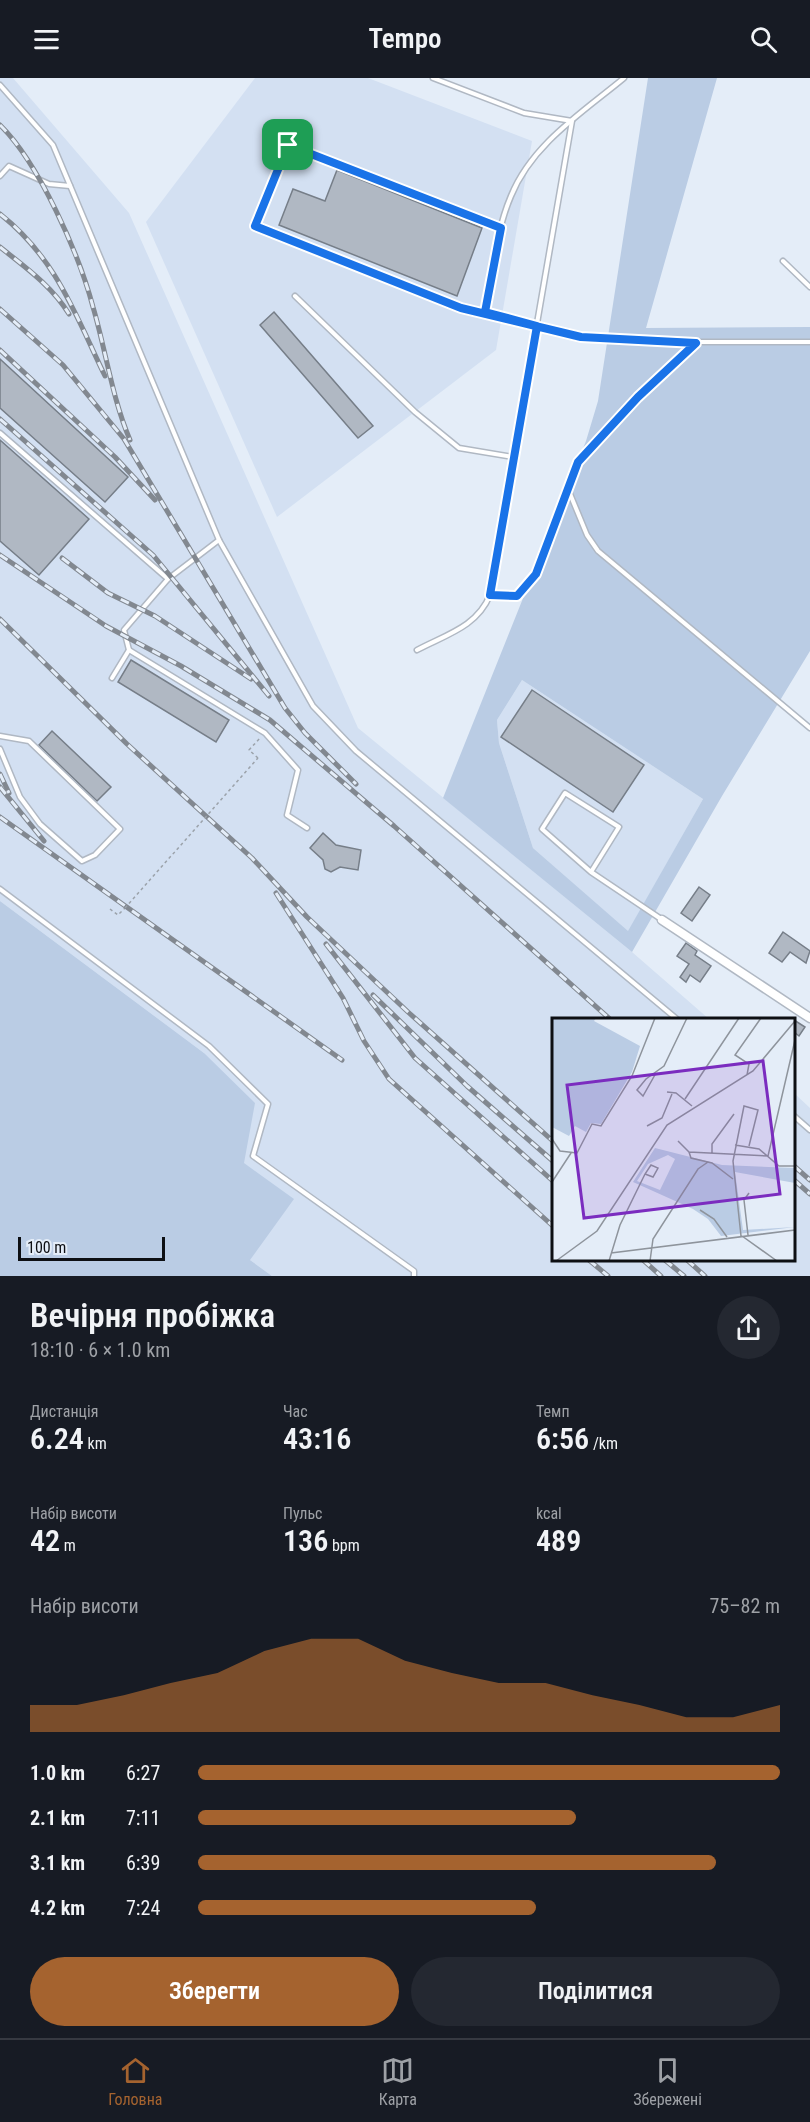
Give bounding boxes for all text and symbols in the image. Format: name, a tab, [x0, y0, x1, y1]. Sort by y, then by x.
icon: menu	[30, 23, 63, 56]
text: Tempo	[368, 23, 442, 55]
icon: search	[747, 23, 780, 56]
pin	[262, 119, 313, 170]
icon: arrive	[271, 128, 304, 161]
inset map	[552, 1018, 795, 1261]
scale bar	[18, 1234, 165, 1262]
text: 100 m	[27, 1238, 66, 1257]
text: Вечірня пробіжка	[30, 1296, 275, 1335]
button: share	[717, 1296, 780, 1359]
text: 18:10 · 6 × 1.0 km	[30, 1338, 170, 1362]
text: Дистанція	[30, 1402, 98, 1421]
text: Час	[283, 1402, 308, 1421]
text: Темп	[536, 1402, 570, 1421]
text: 6.24	[30, 1421, 84, 1456]
text: 43:16	[283, 1421, 351, 1456]
text: 6:56	[536, 1421, 589, 1456]
text: km	[84, 1434, 107, 1453]
text: /km	[589, 1434, 618, 1453]
text: Набір висоти	[30, 1504, 117, 1523]
text: Пульс	[283, 1504, 322, 1523]
text: kcal	[536, 1504, 562, 1523]
text: 42	[30, 1523, 60, 1558]
text: 136	[283, 1523, 328, 1558]
text: 489	[536, 1523, 581, 1558]
text: m	[60, 1536, 76, 1555]
text: bpm	[328, 1536, 360, 1555]
text: Набір висоти	[30, 1594, 139, 1618]
text: 75–82 m	[709, 1594, 780, 1618]
text: 1.0 km	[30, 1761, 85, 1785]
text: 6:27	[126, 1761, 160, 1785]
text: 2.1 km	[30, 1806, 85, 1830]
text: 7:11	[126, 1806, 160, 1830]
text: 3.1 km	[30, 1851, 85, 1875]
text: 6:39	[126, 1851, 160, 1875]
text: 4.2 km	[30, 1896, 85, 1920]
text: 7:24	[126, 1896, 160, 1920]
button: Зберегти	[30, 1957, 399, 2026]
button: Поділитися	[411, 1957, 780, 2026]
tab: Головна	[108, 2054, 162, 2109]
tab: Карта	[379, 2054, 417, 2109]
tab: Збережені	[633, 2054, 702, 2109]

